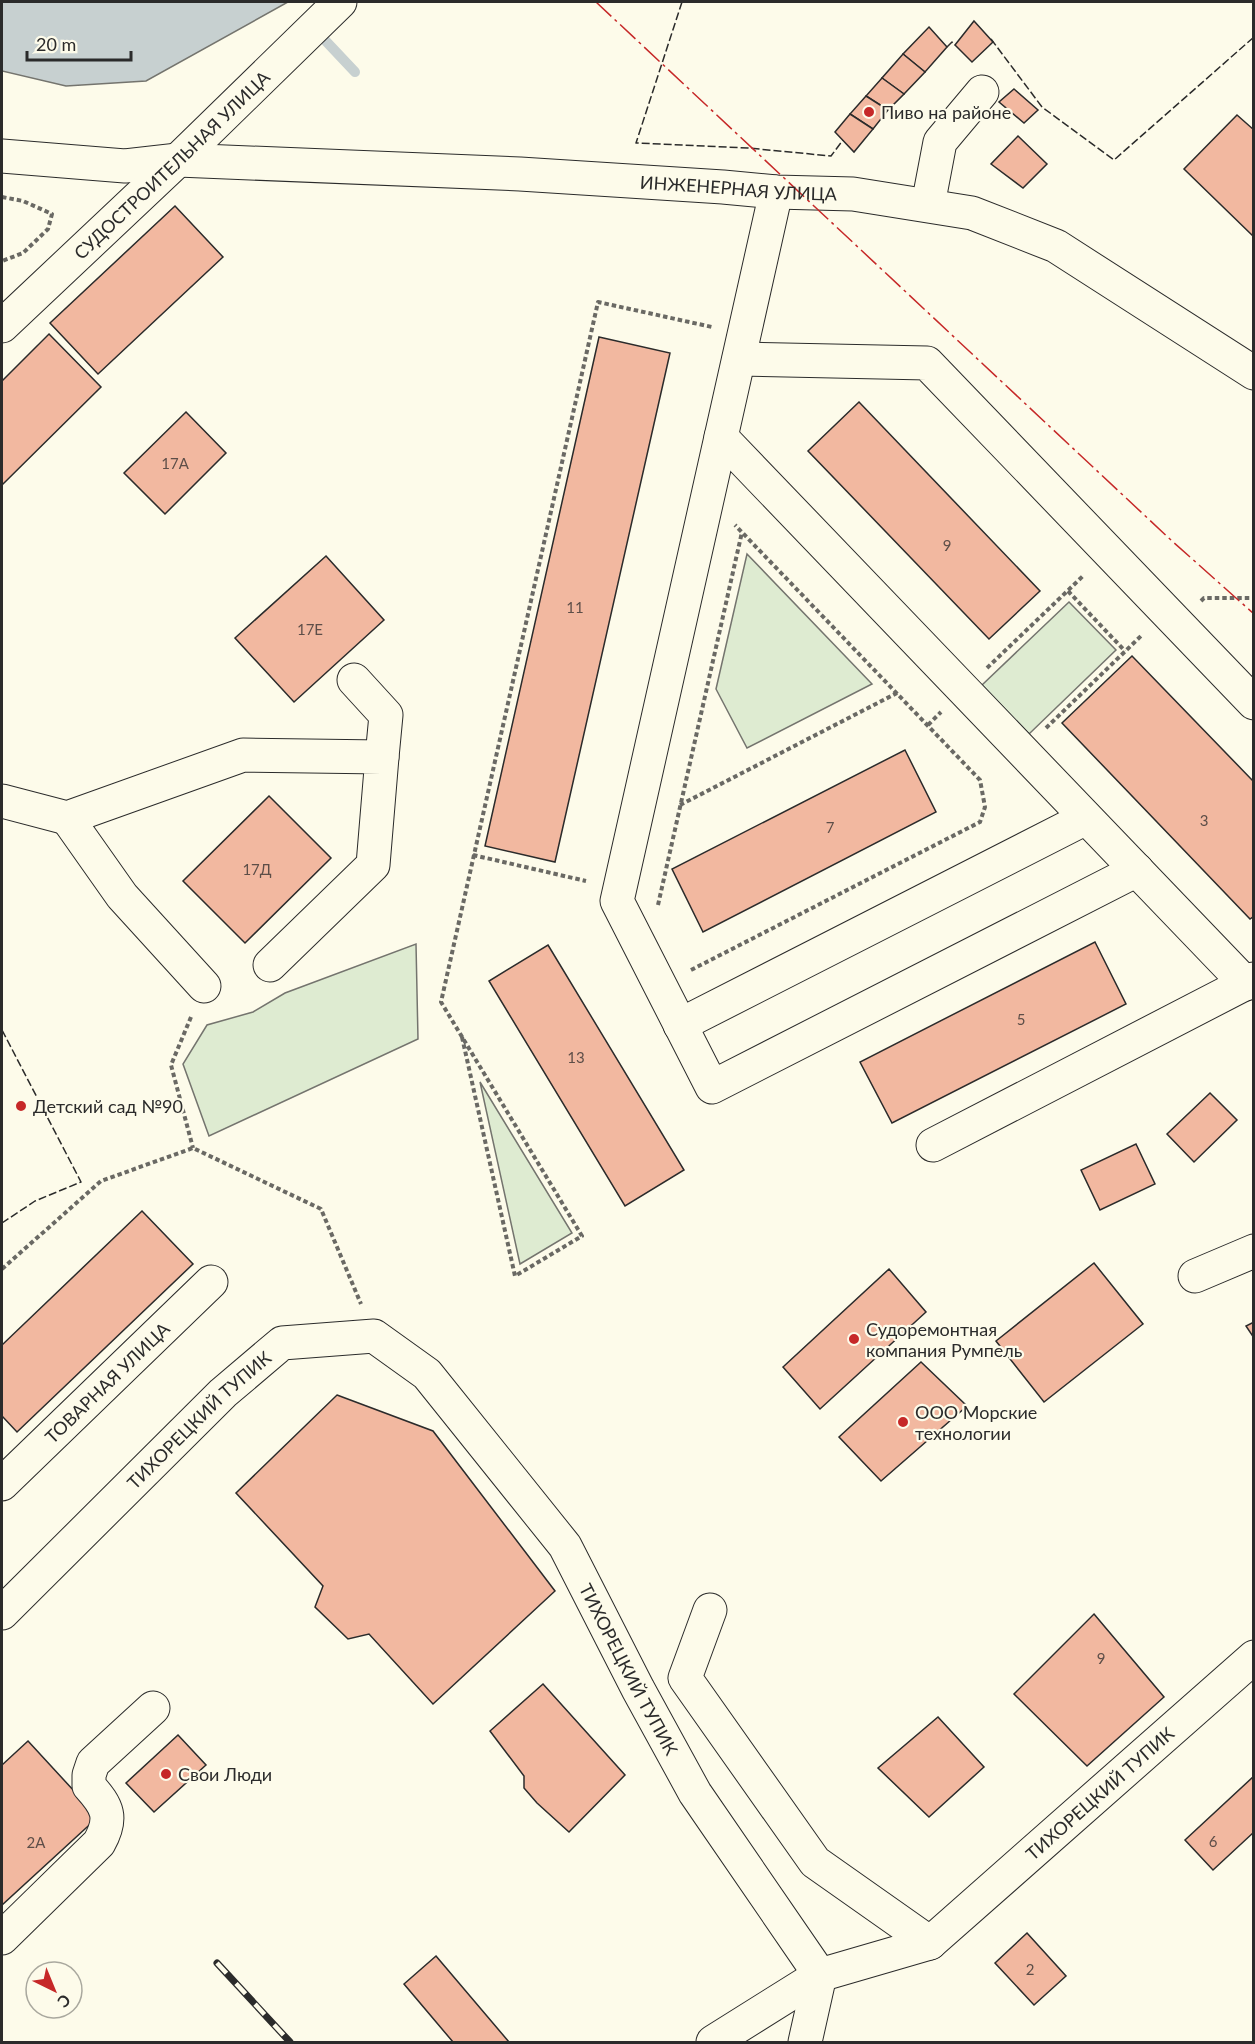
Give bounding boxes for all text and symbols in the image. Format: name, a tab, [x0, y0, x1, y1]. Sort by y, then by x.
scale bar	[27, 24, 130, 62]
text: 20 m	[36, 33, 76, 55]
street label: СУДОСТРОИТЕЛЬНАЯ УЛИЦА	[69, 65, 275, 264]
place label: Пиво на районе	[881, 101, 1011, 123]
marker: Пиво на районе	[862, 105, 876, 119]
street label: ИНЖЕНЕРНАЯ УЛИЦА	[639, 171, 838, 205]
house number: 17А	[161, 454, 190, 472]
house number: 9	[943, 536, 951, 554]
house number: 11	[566, 598, 584, 616]
house number: 17Е	[297, 620, 323, 638]
house number: 3	[1200, 811, 1208, 829]
house number: 7	[826, 818, 835, 836]
house number: 17Д	[242, 860, 272, 878]
house number: 5	[1017, 1010, 1025, 1028]
house number: 13	[567, 1048, 585, 1066]
place label: Детский сад №90	[33, 1095, 183, 1117]
marker: Детский сад №90	[14, 1099, 28, 1113]
street label: ТОВАРНАЯ УЛИЦА	[40, 1317, 174, 1448]
place label: Судоремонтная компания Румпель	[866, 1318, 1023, 1361]
marker: Судоремонтная компания Румпель	[847, 1332, 861, 1346]
street label: ТИХОРЕЦКИЙ ТУПИК	[122, 1346, 275, 1493]
place label: ООО Морские технологии	[915, 1401, 1037, 1444]
marker: ООО Морские технологии	[896, 1415, 910, 1429]
street label: ТИХОРЕЦКИЙ ТУПИК	[575, 1580, 683, 1759]
house number: 9	[1097, 1649, 1105, 1667]
street label: ТИХОРЕЦКИЙ ТУПИК	[1021, 1722, 1178, 1864]
place label: Свои Люди	[178, 1763, 272, 1785]
marker: Свои Люди	[159, 1767, 173, 1781]
house number: 6	[1209, 1832, 1218, 1850]
house number: 2А	[27, 1833, 46, 1851]
north arrow	[24, 1960, 84, 2020]
house number: 2	[1026, 1960, 1034, 1978]
text: С	[54, 1991, 75, 2012]

